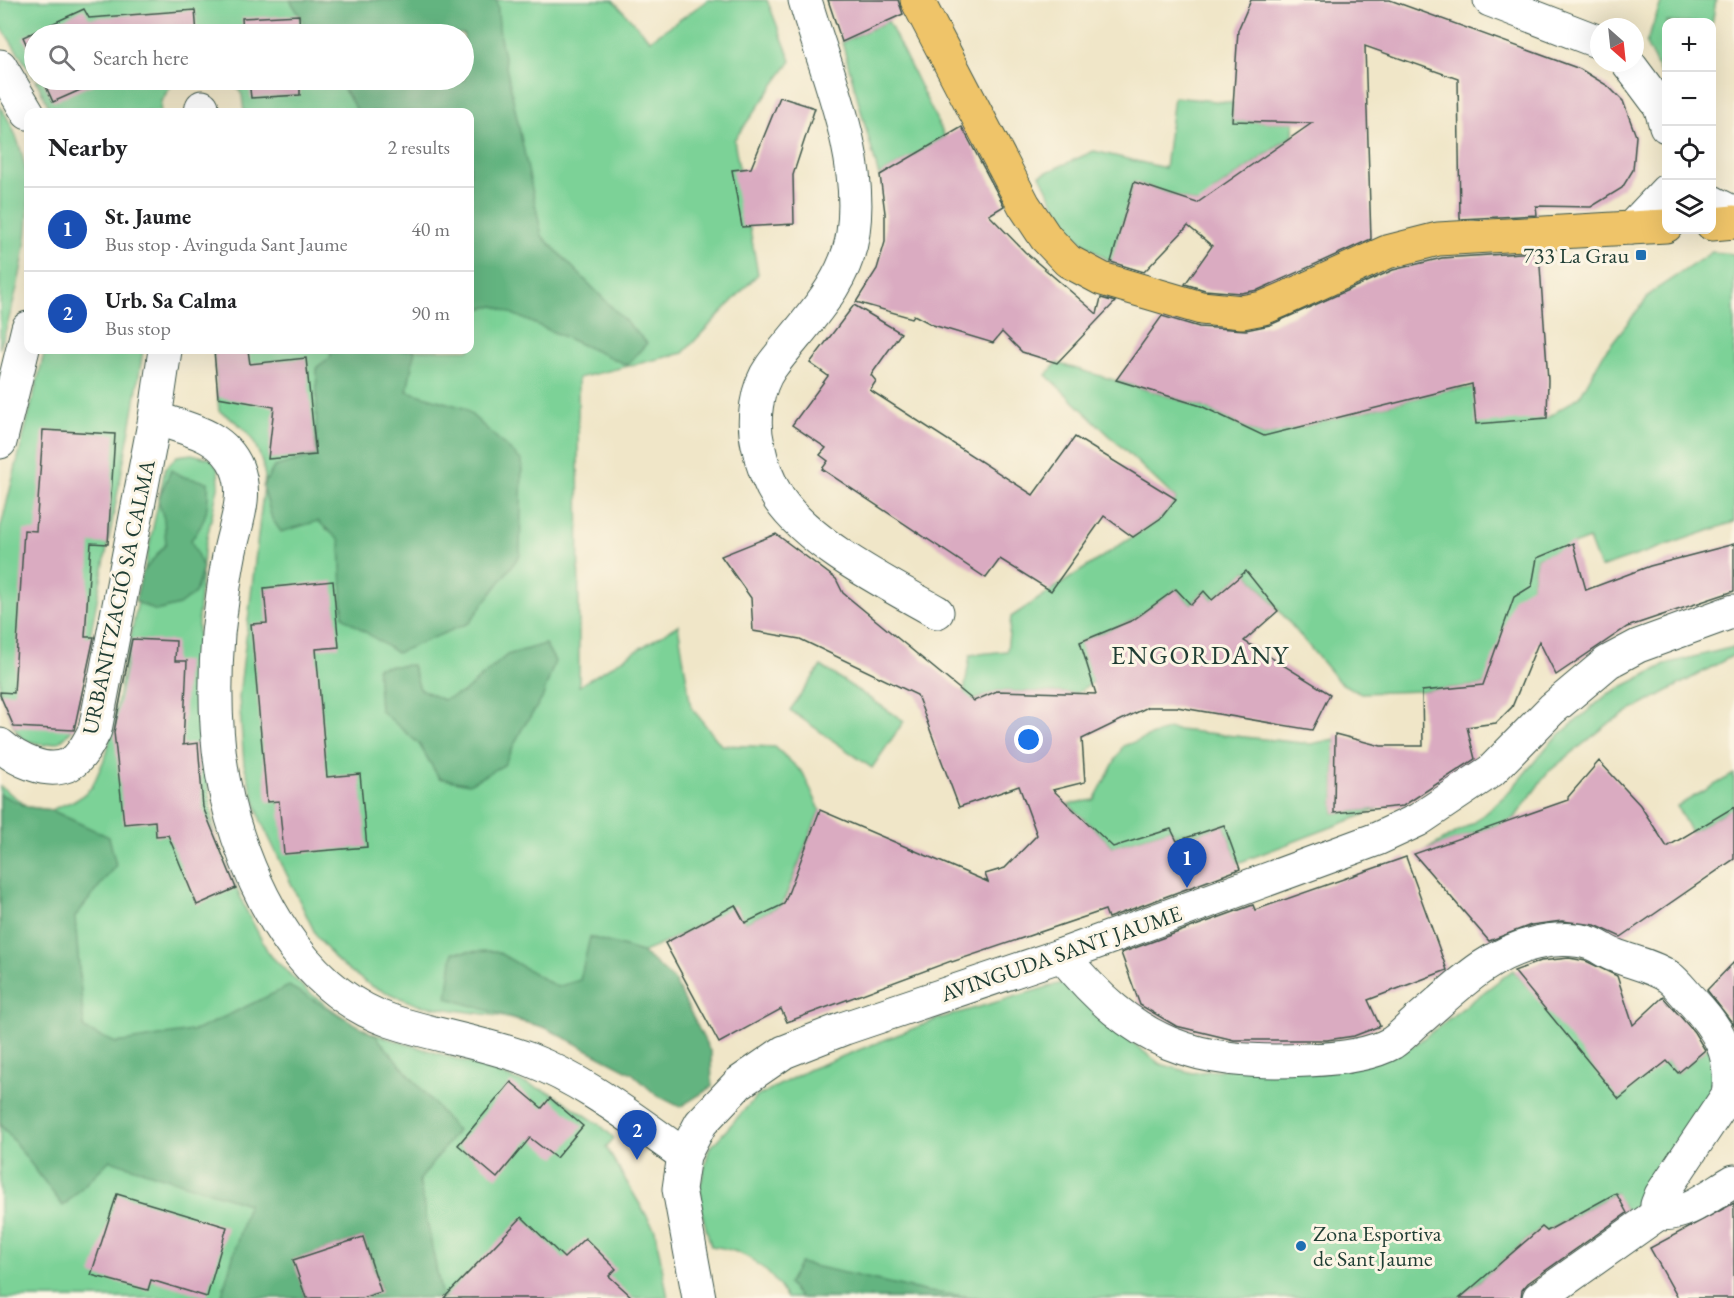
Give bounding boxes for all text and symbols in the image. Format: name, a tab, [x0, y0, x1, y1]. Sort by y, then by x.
north arrow	[1590, 18, 1644, 72]
map controls	[1662, 18, 1716, 234]
button: +	[1662, 18, 1716, 72]
search box	[24, 24, 474, 90]
icon: search	[45, 41, 78, 74]
text: Search here	[93, 43, 188, 72]
button: −	[1662, 72, 1716, 126]
button: locate	[1662, 126, 1716, 180]
text: Nearby	[48, 130, 128, 164]
text: 2 results	[387, 134, 450, 160]
button: layers	[1662, 180, 1716, 234]
text: St. Jaume	[105, 202, 191, 231]
text: 1	[62, 216, 73, 242]
text: 40 m	[411, 216, 450, 242]
text: Bus stop · Avinguda Sant Jaume	[105, 231, 348, 257]
place label: 733 La Grau	[1523, 241, 1629, 270]
marker: 733 La Grau	[1634, 248, 1648, 262]
text: Urb. Sa Calma	[105, 286, 237, 315]
text: 2	[62, 300, 73, 326]
text: 90 m	[411, 300, 450, 326]
text: Bus stop	[105, 315, 171, 341]
street label: URBANITZACIÓ SA CALMA	[75, 456, 162, 737]
district label: ENGORDANY	[1111, 638, 1290, 672]
your location	[1014, 725, 1043, 754]
pin: 1	[1168, 838, 1206, 888]
street label: AVINGUDA SANT JAUME	[936, 899, 1185, 1009]
pin: 2	[618, 1110, 656, 1160]
place label: Zona Esportiva de Sant Jaume	[1313, 1219, 1442, 1273]
marker: Zona Esportiva de Sant Jaume	[1294, 1239, 1308, 1253]

